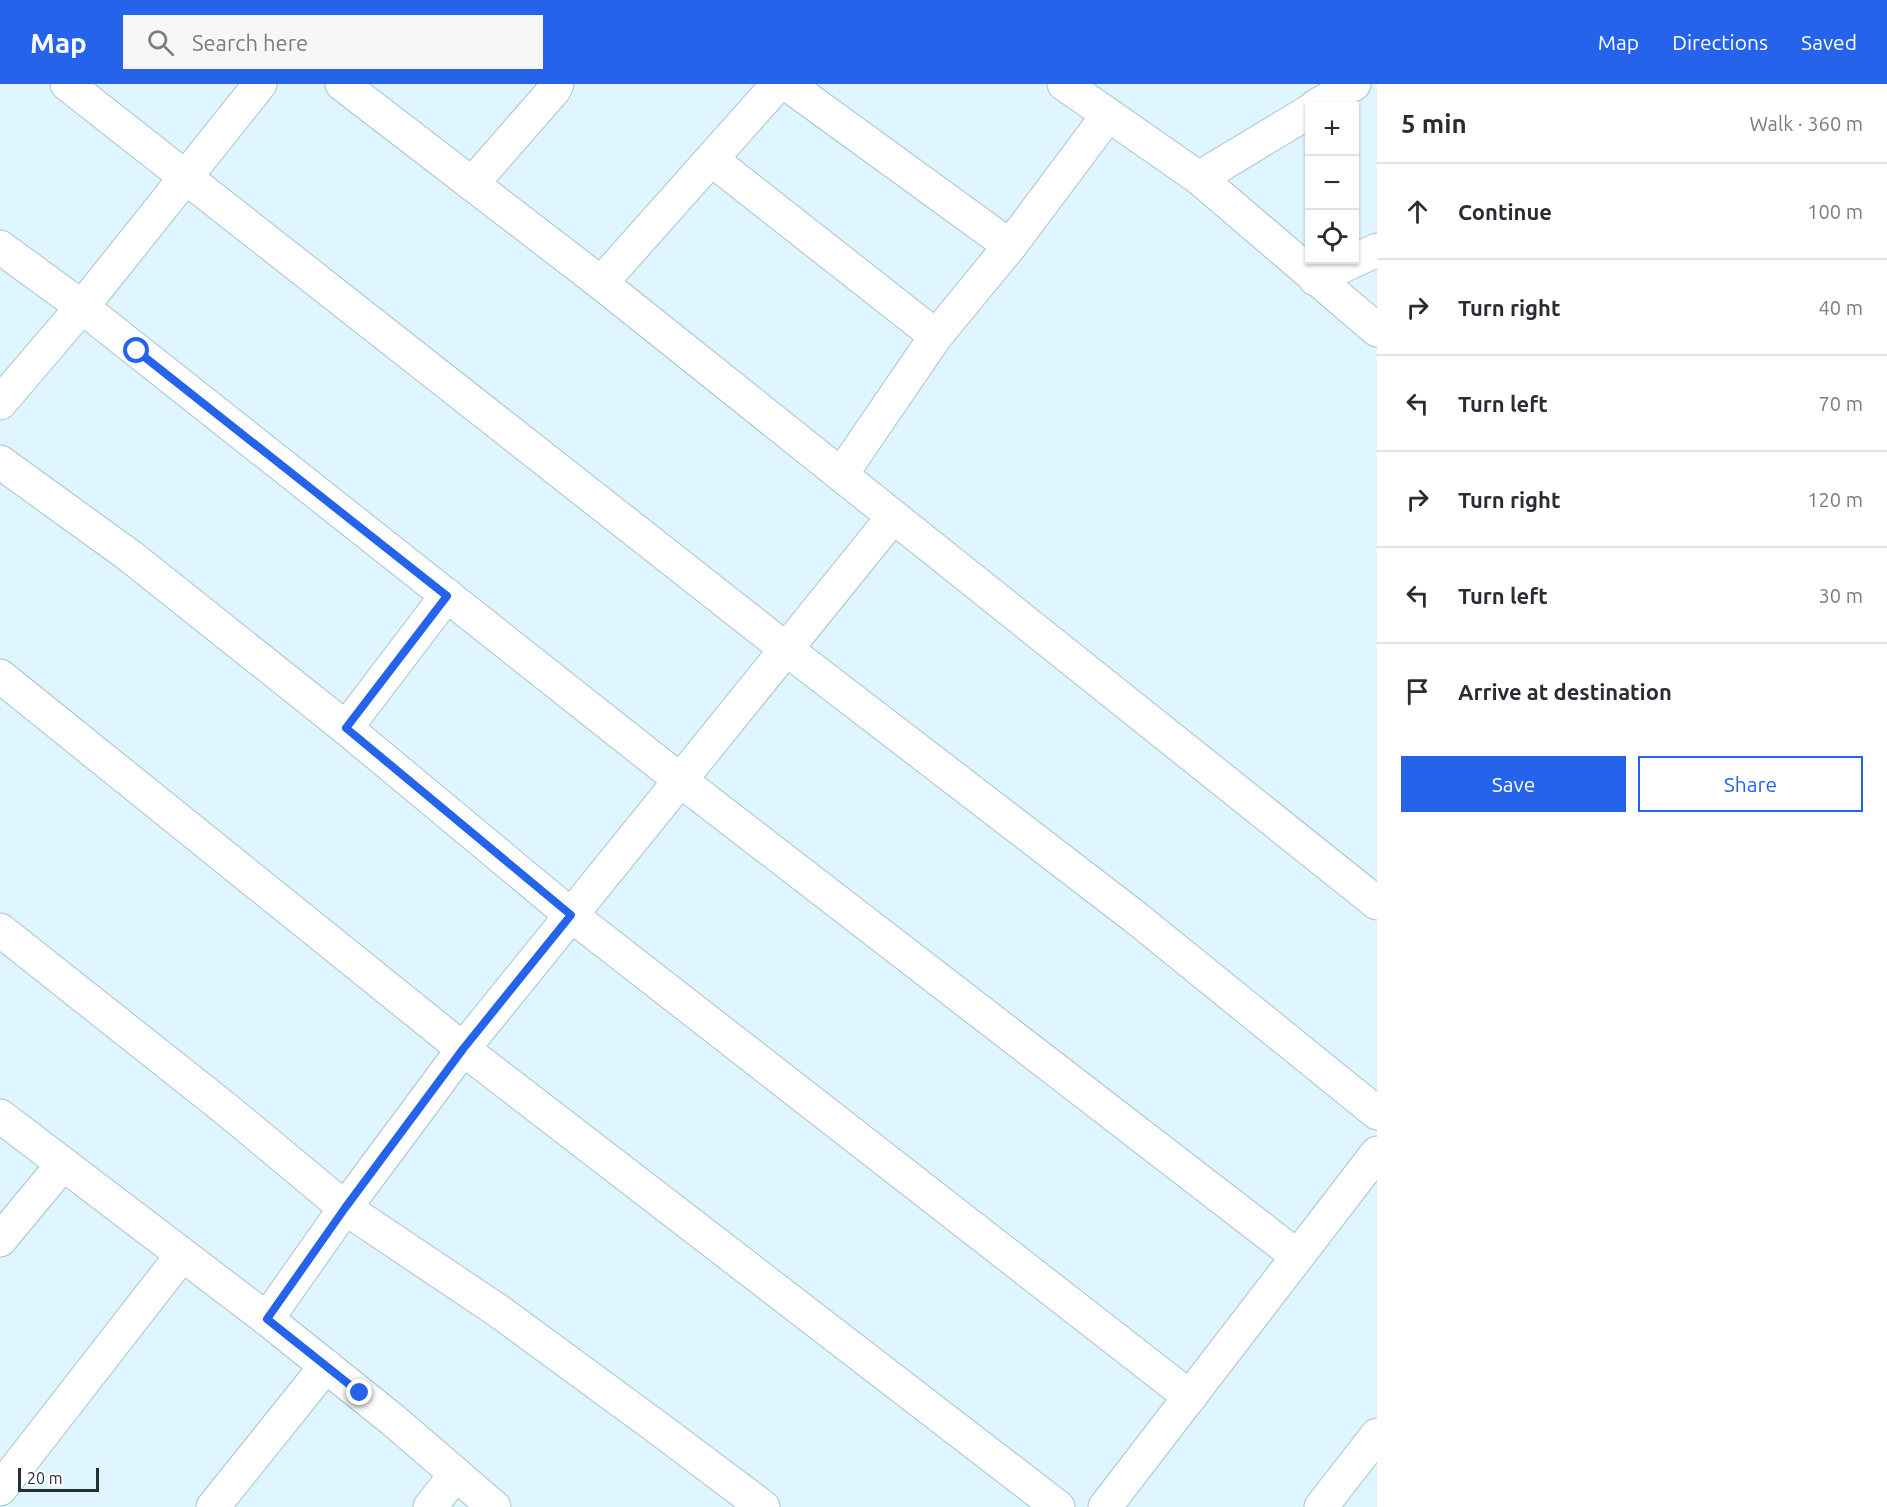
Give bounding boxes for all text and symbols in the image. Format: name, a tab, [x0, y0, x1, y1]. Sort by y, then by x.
search box	[123, 15, 543, 69]
icon: search	[144, 26, 177, 59]
text: Map	[30, 27, 87, 58]
text: Search here	[192, 30, 308, 55]
text: Map	[1598, 30, 1639, 54]
text: Directions	[1672, 30, 1768, 54]
text: Saved	[1801, 30, 1857, 54]
map controls	[1305, 102, 1359, 264]
button: +	[1305, 102, 1359, 156]
text: 5 min	[1401, 109, 1467, 138]
text: Walk · 360 m	[1750, 112, 1863, 135]
button: −	[1305, 156, 1359, 210]
icon: ahead	[1401, 195, 1434, 228]
text: Continue	[1458, 199, 1552, 224]
text: 100 m	[1807, 200, 1863, 223]
button: locate	[1305, 210, 1359, 264]
icon: right	[1401, 291, 1434, 324]
text: Turn right	[1458, 295, 1560, 320]
text: 40 m	[1819, 296, 1863, 319]
route start	[123, 337, 149, 363]
icon: left	[1401, 387, 1434, 420]
text: Turn left	[1458, 391, 1548, 416]
text: 70 m	[1819, 392, 1863, 415]
icon: right	[1401, 483, 1434, 516]
text: Turn right	[1458, 487, 1560, 512]
text: 120 m	[1807, 488, 1863, 511]
icon: left	[1401, 579, 1434, 612]
text: Turn left	[1458, 583, 1548, 608]
text: 30 m	[1819, 584, 1863, 607]
icon: arrive	[1401, 675, 1434, 708]
text: Arrive at destination	[1458, 679, 1672, 704]
button: Save	[1401, 756, 1626, 812]
button: Share	[1638, 756, 1863, 812]
route end	[346, 1379, 372, 1405]
scale bar	[18, 1465, 99, 1492]
text: 20 m	[27, 1469, 63, 1487]

